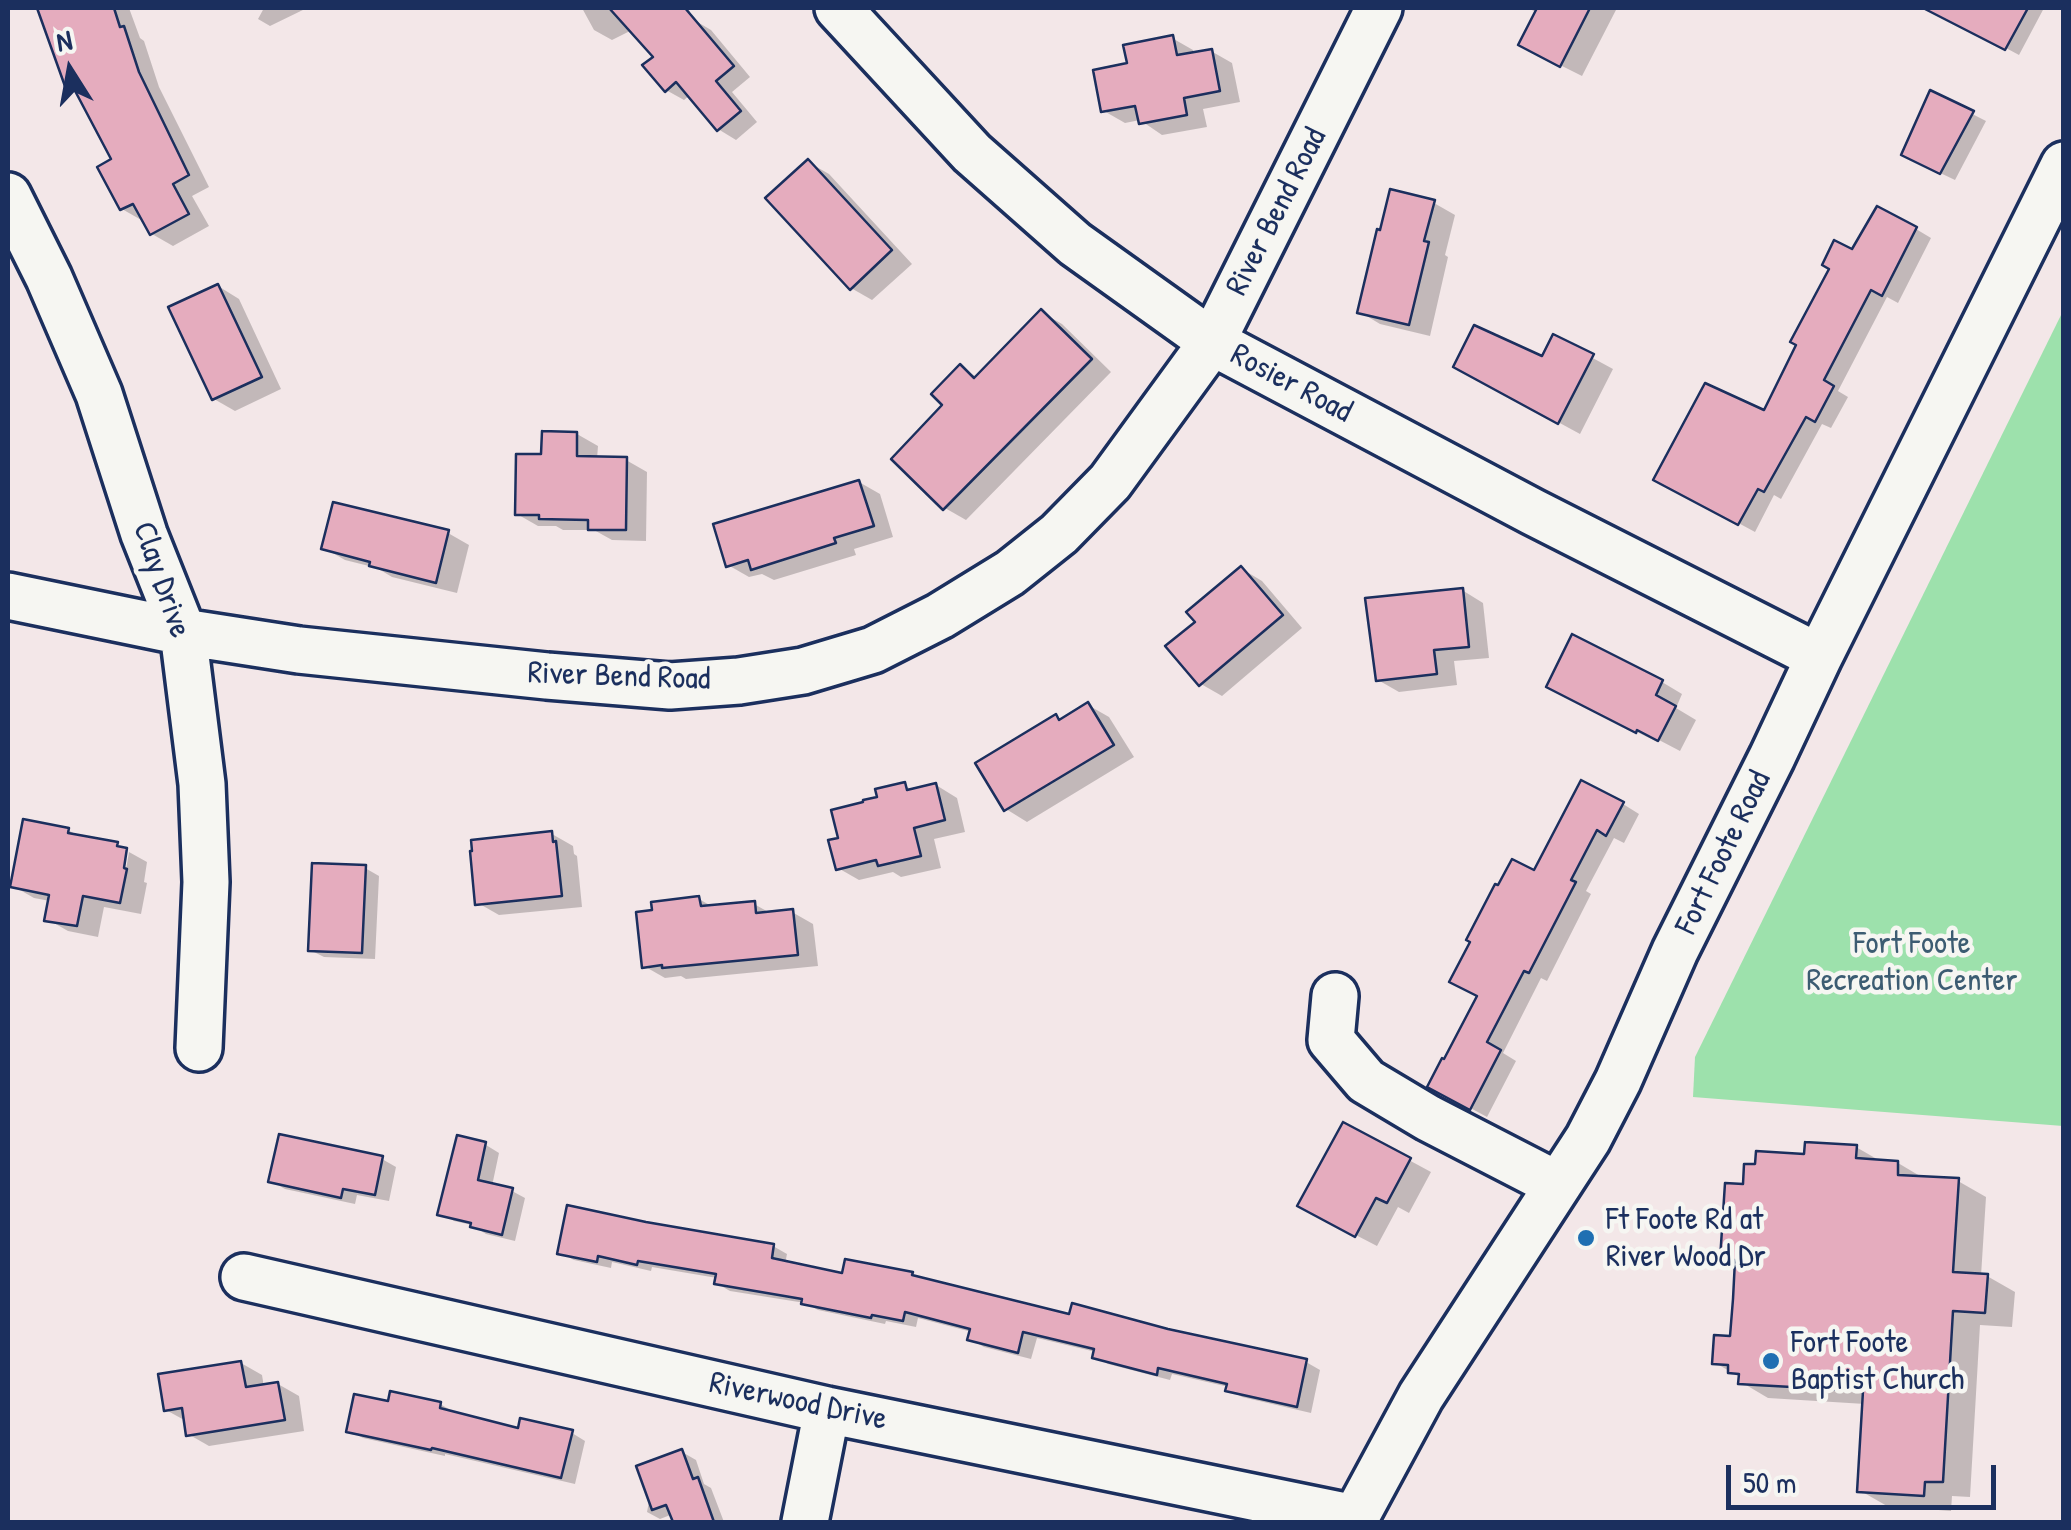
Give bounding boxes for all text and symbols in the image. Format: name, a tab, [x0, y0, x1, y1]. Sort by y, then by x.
north arrow	[20, 20, 120, 120]
text: N	[53, 20, 75, 61]
street label: River Bend Road	[1218, 122, 1336, 302]
street label: Rosier Road	[1224, 336, 1358, 432]
street label: Clay Drive	[123, 517, 199, 643]
street label: River Bend Road	[527, 655, 711, 699]
street label: Fort Foote Road	[1668, 765, 1780, 941]
park label: Fort Foote Recreation Center	[1807, 925, 2017, 1000]
place label: Ft Foote Rd at River Wood Dr	[1606, 1201, 1766, 1276]
marker: Ft Foote Rd at River Wood Dr	[1575, 1227, 1597, 1249]
place label: Fort Foote Baptist Church	[1791, 1324, 1964, 1399]
marker: Fort Foote Baptist Church	[1760, 1350, 1782, 1372]
street label: Riverwood Drive	[706, 1364, 890, 1440]
scale bar	[1731, 1445, 2001, 1507]
text: 50 m	[1743, 1462, 1796, 1502]

